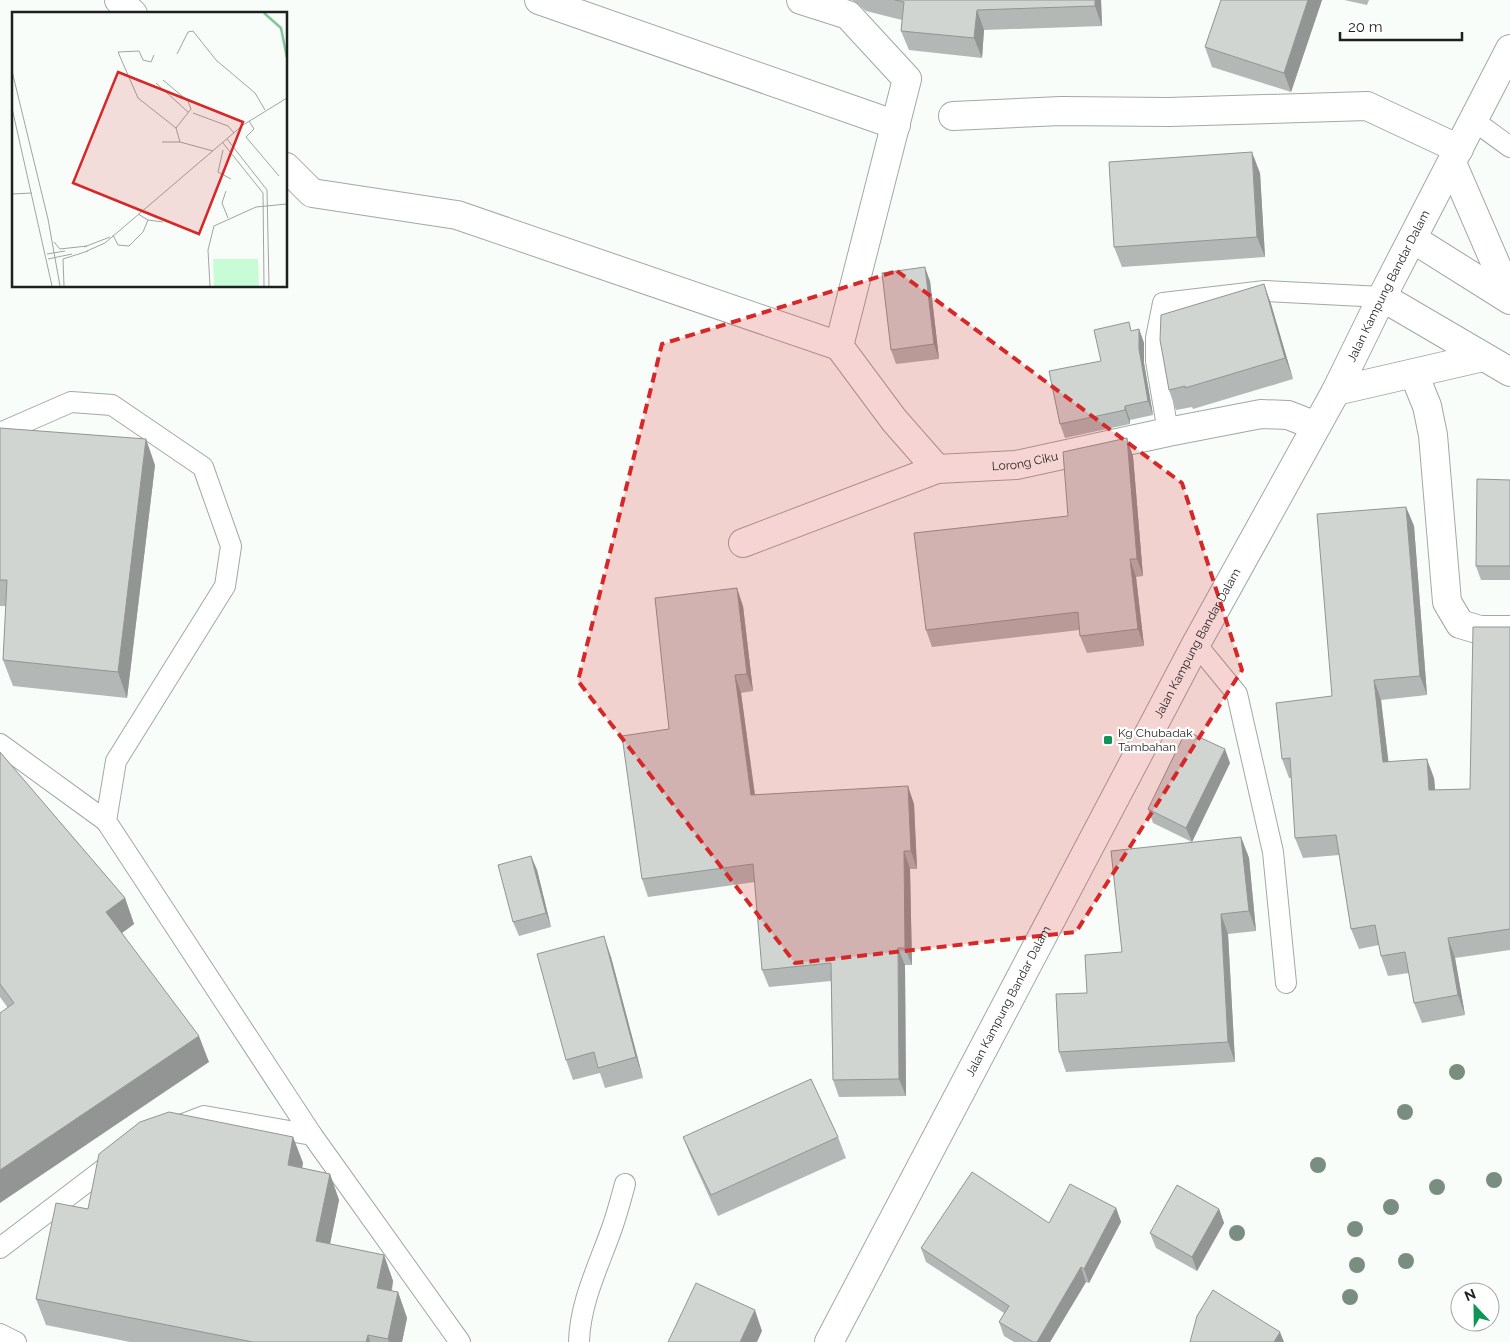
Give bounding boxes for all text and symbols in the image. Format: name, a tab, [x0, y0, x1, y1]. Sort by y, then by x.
scale bar	[1340, 10, 1462, 42]
inset map	[12, 12, 288, 288]
text: 20 m	[1348, 18, 1383, 36]
street label: Jalan Kampung Bandar Dalam	[1344, 208, 1433, 364]
street label: Lorong Ciku	[991, 449, 1059, 473]
street label: Jalan Kampung Bandar Dalam	[1151, 566, 1243, 720]
place label: Kg Chubadak Tambahan	[1118, 726, 1193, 754]
marker: Kg Chubadak Tambahan	[1102, 734, 1114, 746]
street label: Jalan Kampung Bandar Dalam	[963, 924, 1053, 1079]
north arrow	[1450, 1282, 1500, 1332]
text: N	[1462, 1286, 1478, 1304]

